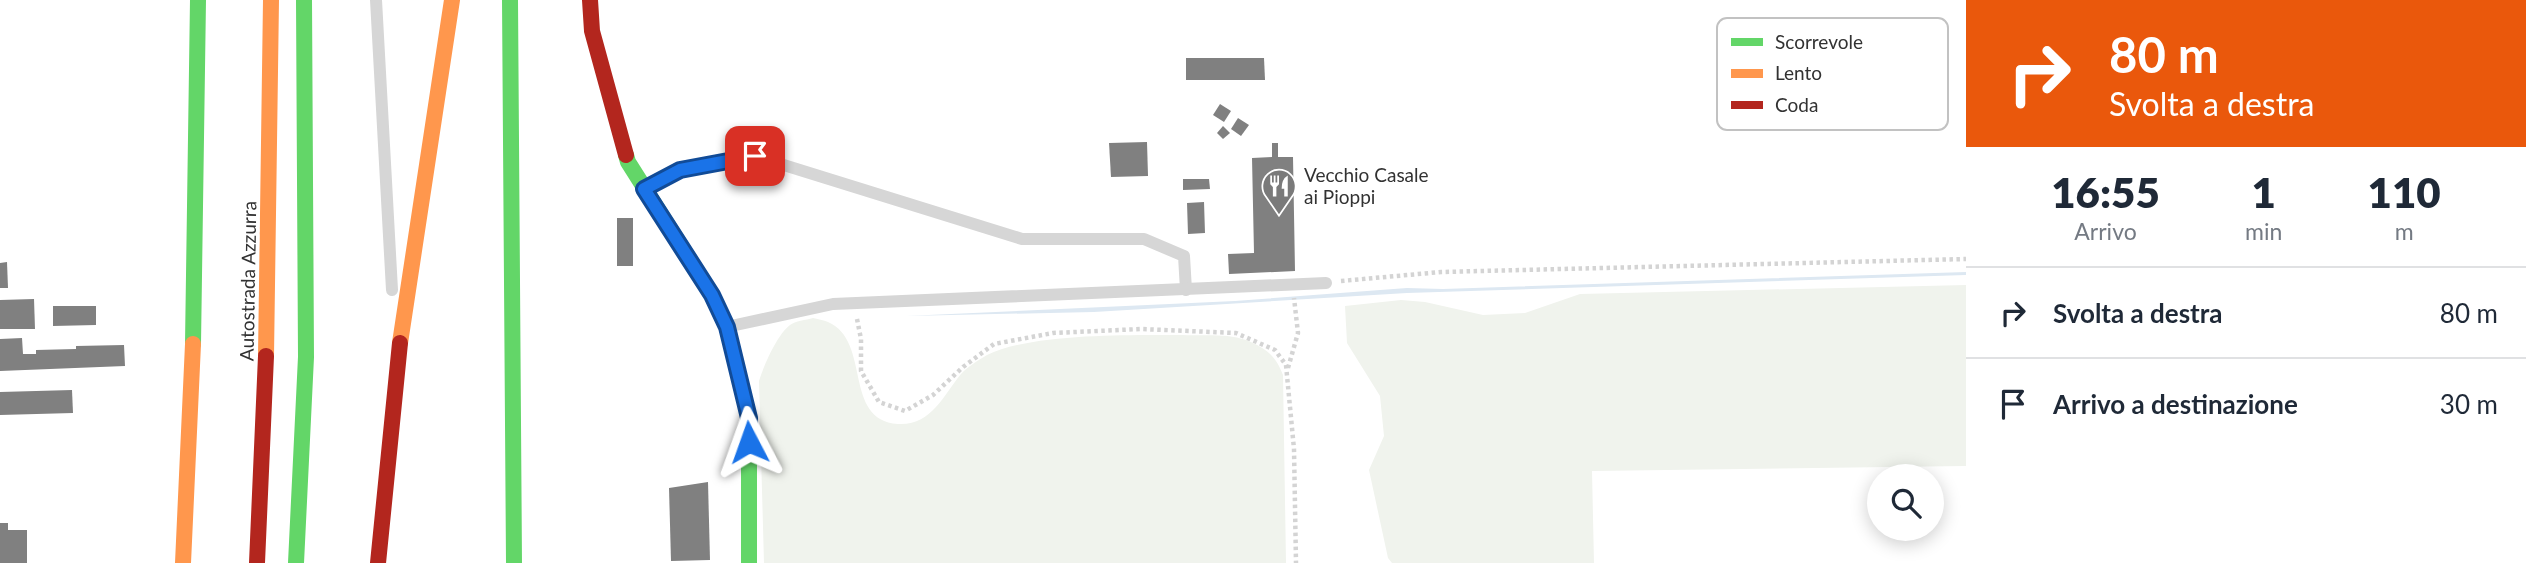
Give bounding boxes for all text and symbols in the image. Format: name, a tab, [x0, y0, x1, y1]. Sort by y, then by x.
legend	[1717, 18, 1948, 130]
text: 80 m	[2109, 25, 2219, 83]
icon: right	[1994, 28, 2085, 119]
text: Scorrevole	[1775, 30, 1863, 53]
text: Lento	[1775, 61, 1822, 84]
text: Svolta a destra	[2109, 84, 2314, 123]
text: Coda	[1775, 93, 1818, 116]
pin	[725, 126, 785, 186]
icon: arrive	[736, 137, 774, 175]
place label: Vecchio Casale ai Pioppi	[1304, 163, 1429, 208]
restaurant icon: Vecchio Casale ai Pioppi	[1260, 167, 1298, 216]
text: 16:55	[2051, 167, 2160, 217]
text: 1	[2252, 167, 2276, 217]
text: 110	[2368, 167, 2441, 217]
street label: Autostrada Azzurra	[235, 201, 260, 361]
text: Arrivo	[2074, 217, 2137, 245]
text: min	[2245, 217, 2282, 245]
text: m	[2395, 217, 2414, 245]
icon: right	[1994, 294, 2032, 332]
text: Svolta a destra	[2053, 297, 2223, 329]
text: 80 m	[2440, 297, 2498, 329]
icon: arrive	[1994, 385, 2032, 423]
text: Arrivo a destinazione	[2053, 388, 2298, 420]
text: 30 m	[2440, 388, 2498, 420]
position arrow	[712, 405, 786, 479]
map controls	[1867, 464, 1944, 541]
button: search	[1867, 464, 1944, 541]

